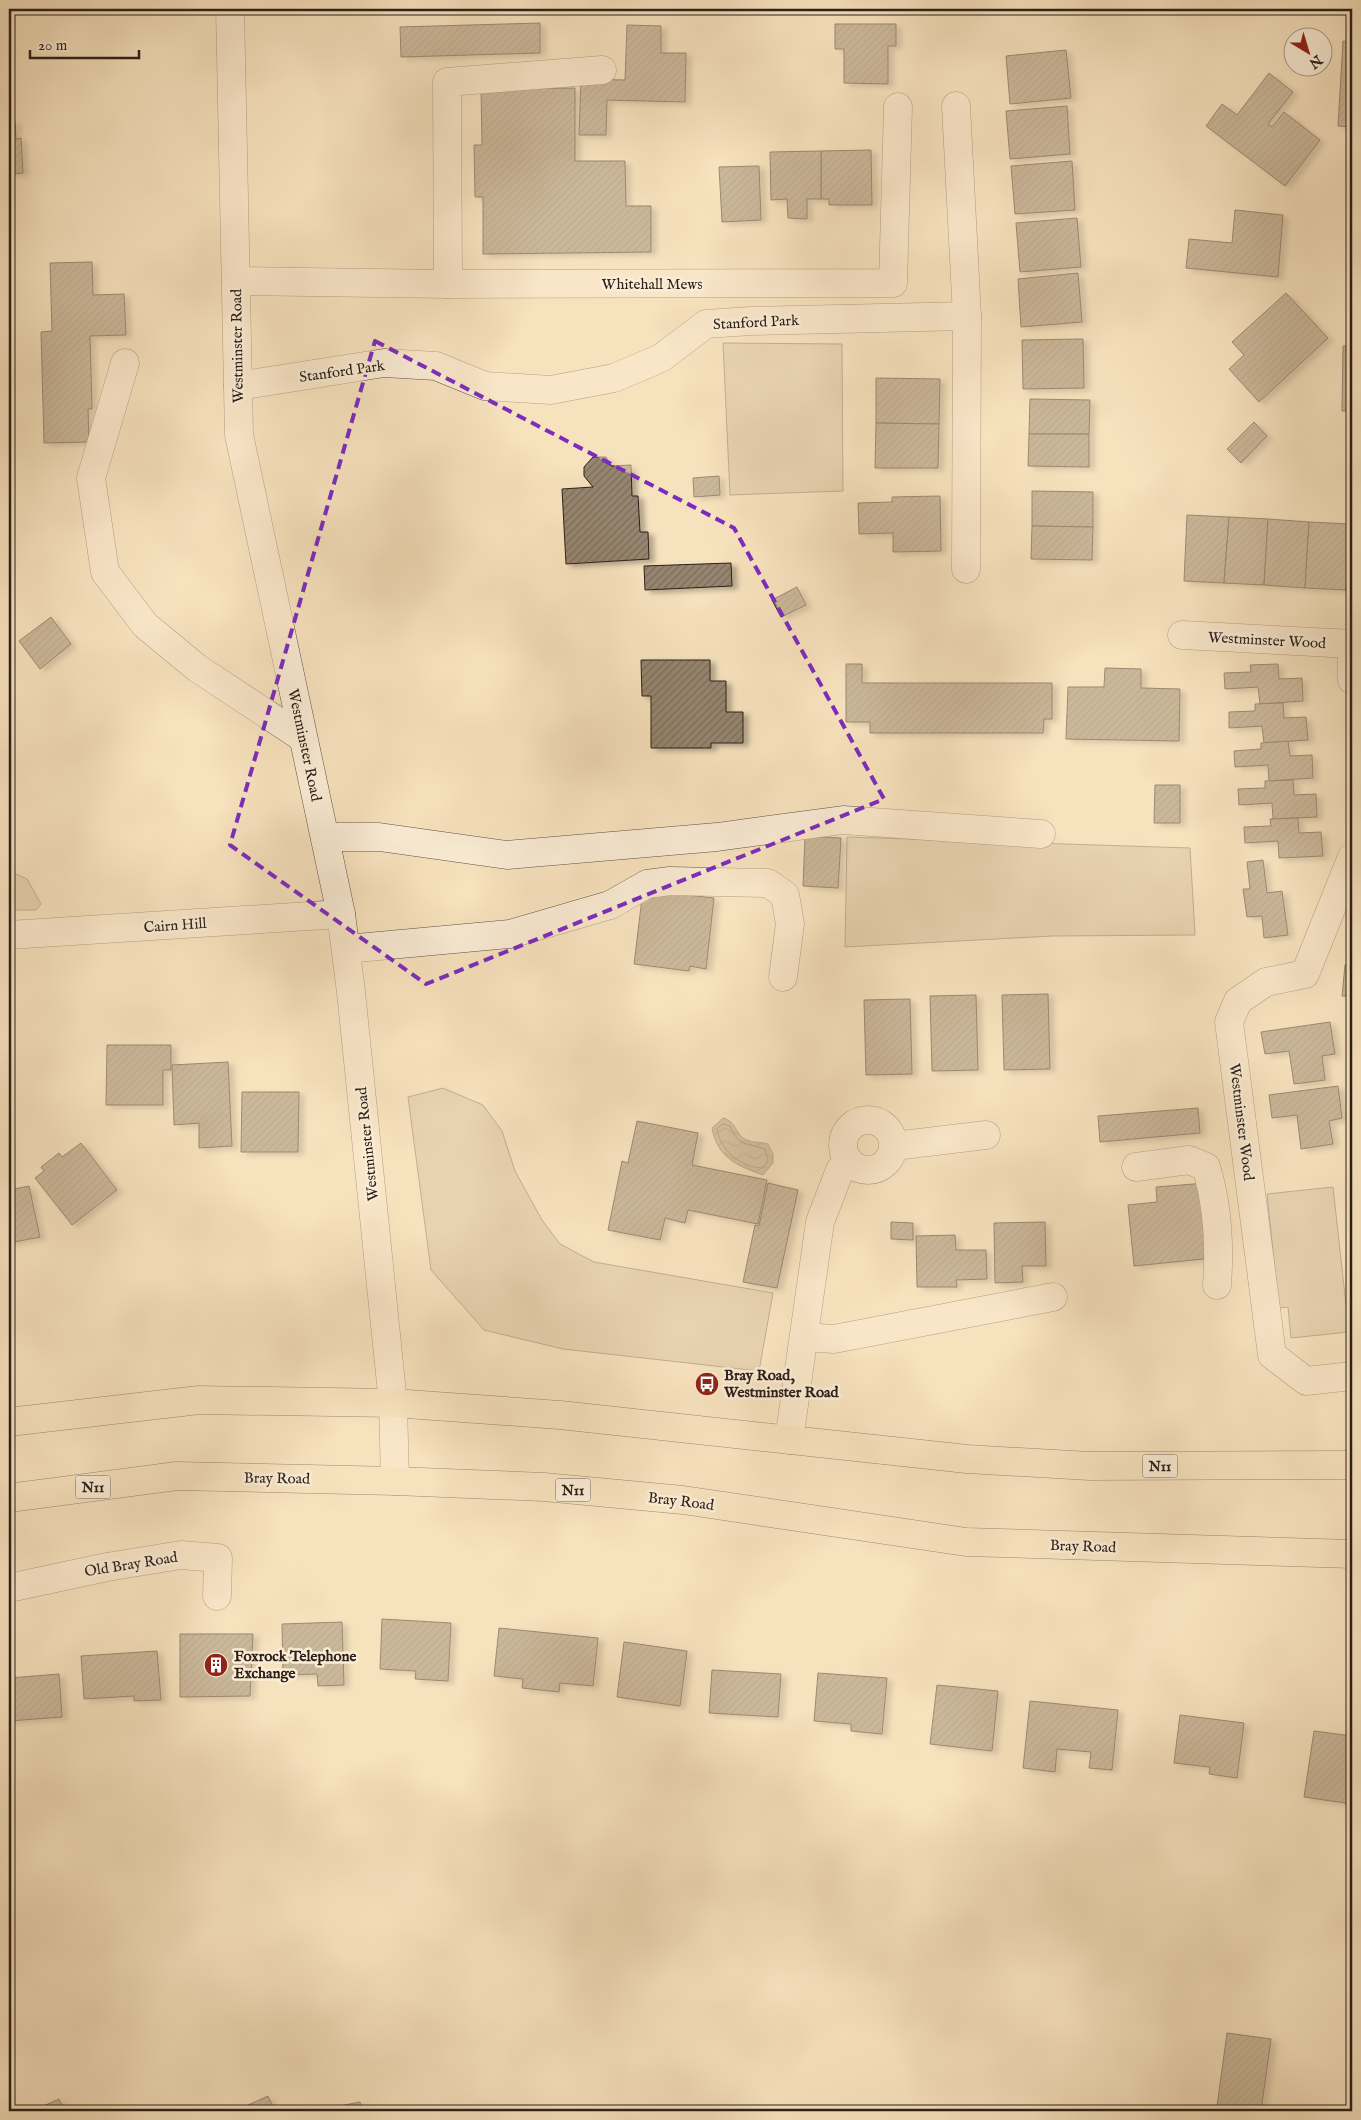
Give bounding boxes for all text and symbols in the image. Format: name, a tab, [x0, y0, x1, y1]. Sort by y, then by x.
scale bar	[30, 28, 139, 60]
north arrow	[1284, 28, 1334, 78]
text: 20 m	[38, 36, 68, 55]
text: N	[1305, 50, 1326, 72]
street label: Whitehall Mews	[602, 275, 702, 294]
street label: Westminster Road	[227, 288, 248, 403]
street label: Stanford Park	[713, 311, 800, 334]
street label: Stanford Park	[298, 356, 387, 387]
street label: Westminster Wood	[1207, 628, 1327, 653]
street label: Westminster Road	[283, 687, 326, 804]
street label: Cairn Hill	[143, 914, 208, 937]
street label: Westminster Wood	[1225, 1062, 1258, 1183]
street label: Westminster Road	[352, 1085, 383, 1202]
place label: Bray Road, Westminster Road	[723, 1366, 839, 1402]
bus stop icon: Bray Road, Westminster Road	[694, 1371, 720, 1397]
road number: N11	[1142, 1454, 1178, 1478]
street label: Bray Road	[244, 1468, 311, 1489]
road number: N11	[76, 1475, 110, 1498]
road number: N11	[556, 1478, 590, 1502]
street label: Bray Road	[647, 1488, 716, 1515]
street label: Bray Road	[1050, 1536, 1117, 1557]
street label: Old Bray Road	[83, 1548, 180, 1581]
place label: Foxrock Telephone Exchange	[234, 1647, 356, 1683]
building icon: Foxrock Telephone Exchange	[203, 1652, 229, 1678]

